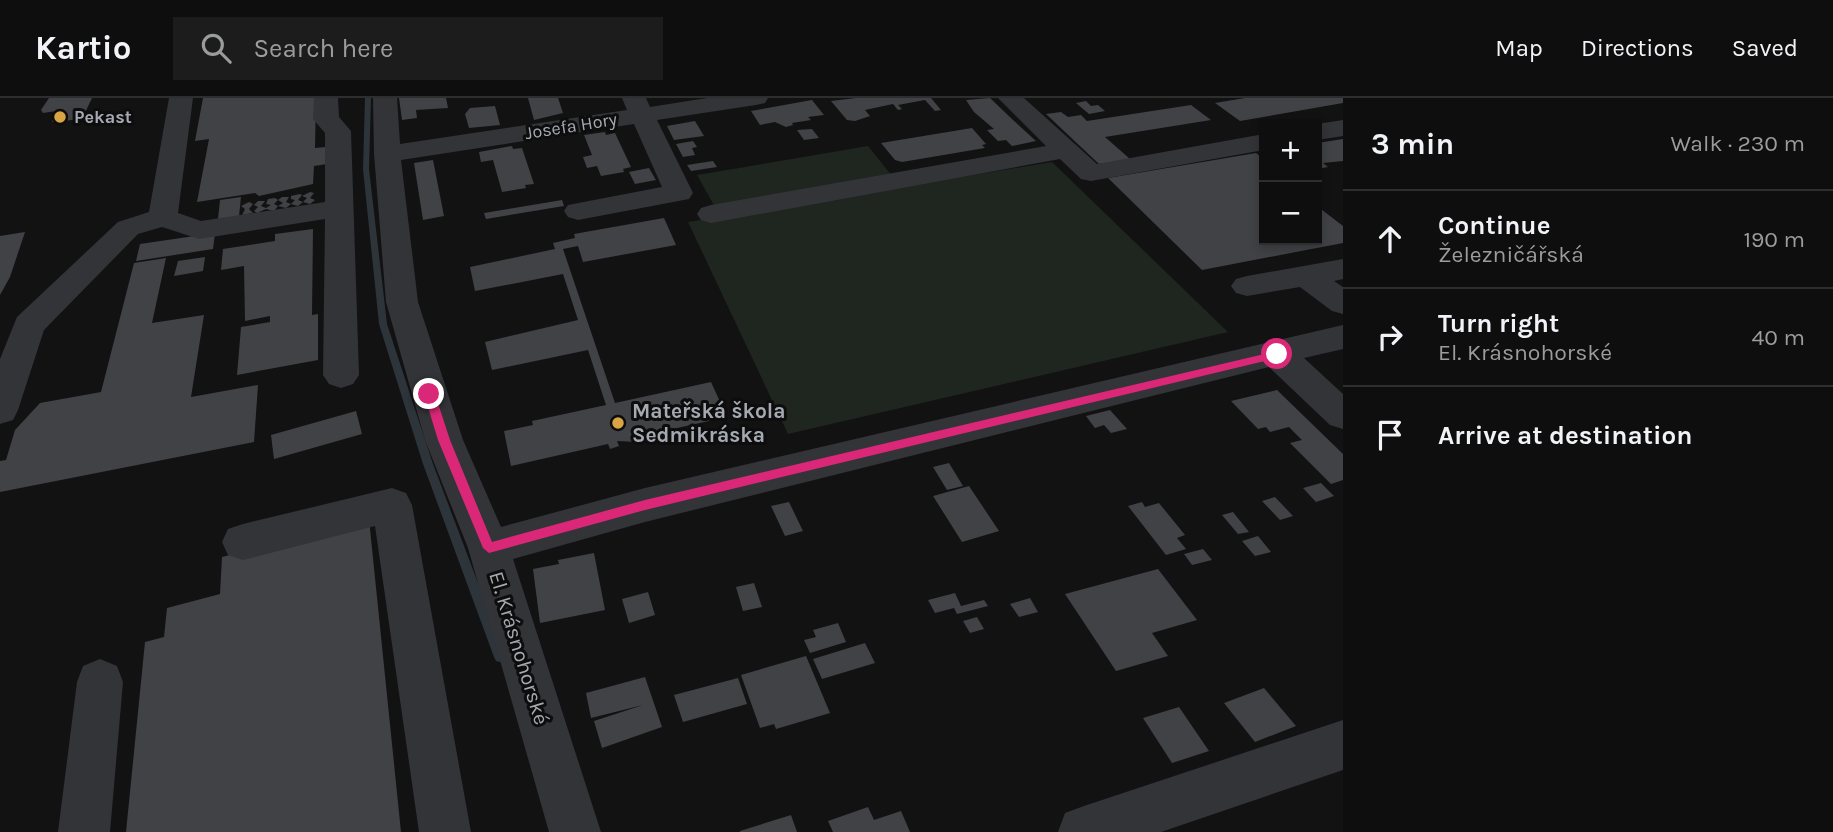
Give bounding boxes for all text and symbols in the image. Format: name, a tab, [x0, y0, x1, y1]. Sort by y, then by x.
search box	[173, 17, 663, 80]
text: Kartio	[35, 29, 131, 67]
icon: search	[197, 29, 235, 67]
text: Search here	[253, 33, 393, 64]
text: Map	[1495, 34, 1543, 62]
text: Directions	[1581, 34, 1694, 62]
text: Saved	[1732, 34, 1798, 62]
place label: Pekast	[74, 106, 132, 128]
street label: Josefa Hory	[523, 108, 619, 144]
marker: Pekast	[52, 109, 68, 125]
map controls	[1259, 119, 1322, 245]
button: +	[1259, 119, 1322, 182]
text: 3 min	[1371, 126, 1454, 162]
text: Walk · 230 m	[1671, 130, 1805, 157]
button: −	[1259, 182, 1322, 245]
text: Continue	[1438, 210, 1550, 241]
icon: ahead	[1371, 220, 1409, 258]
text: 190 m	[1743, 226, 1805, 253]
text: Železničářská	[1438, 241, 1584, 268]
text: Turn right	[1438, 308, 1559, 339]
icon: right	[1371, 318, 1409, 356]
text: 40 m	[1752, 324, 1805, 351]
route start	[1261, 338, 1292, 369]
text: El. Krásnohorské	[1438, 339, 1612, 366]
route end	[413, 378, 444, 409]
place label: Mateřská škola Sedmikráska	[632, 399, 785, 447]
marker: Mateřská škola Sedmikráska	[610, 415, 626, 431]
icon: arrive	[1371, 416, 1409, 454]
text: Arrive at destination	[1438, 420, 1692, 451]
street label: El. Krásnohorské	[484, 569, 554, 727]

